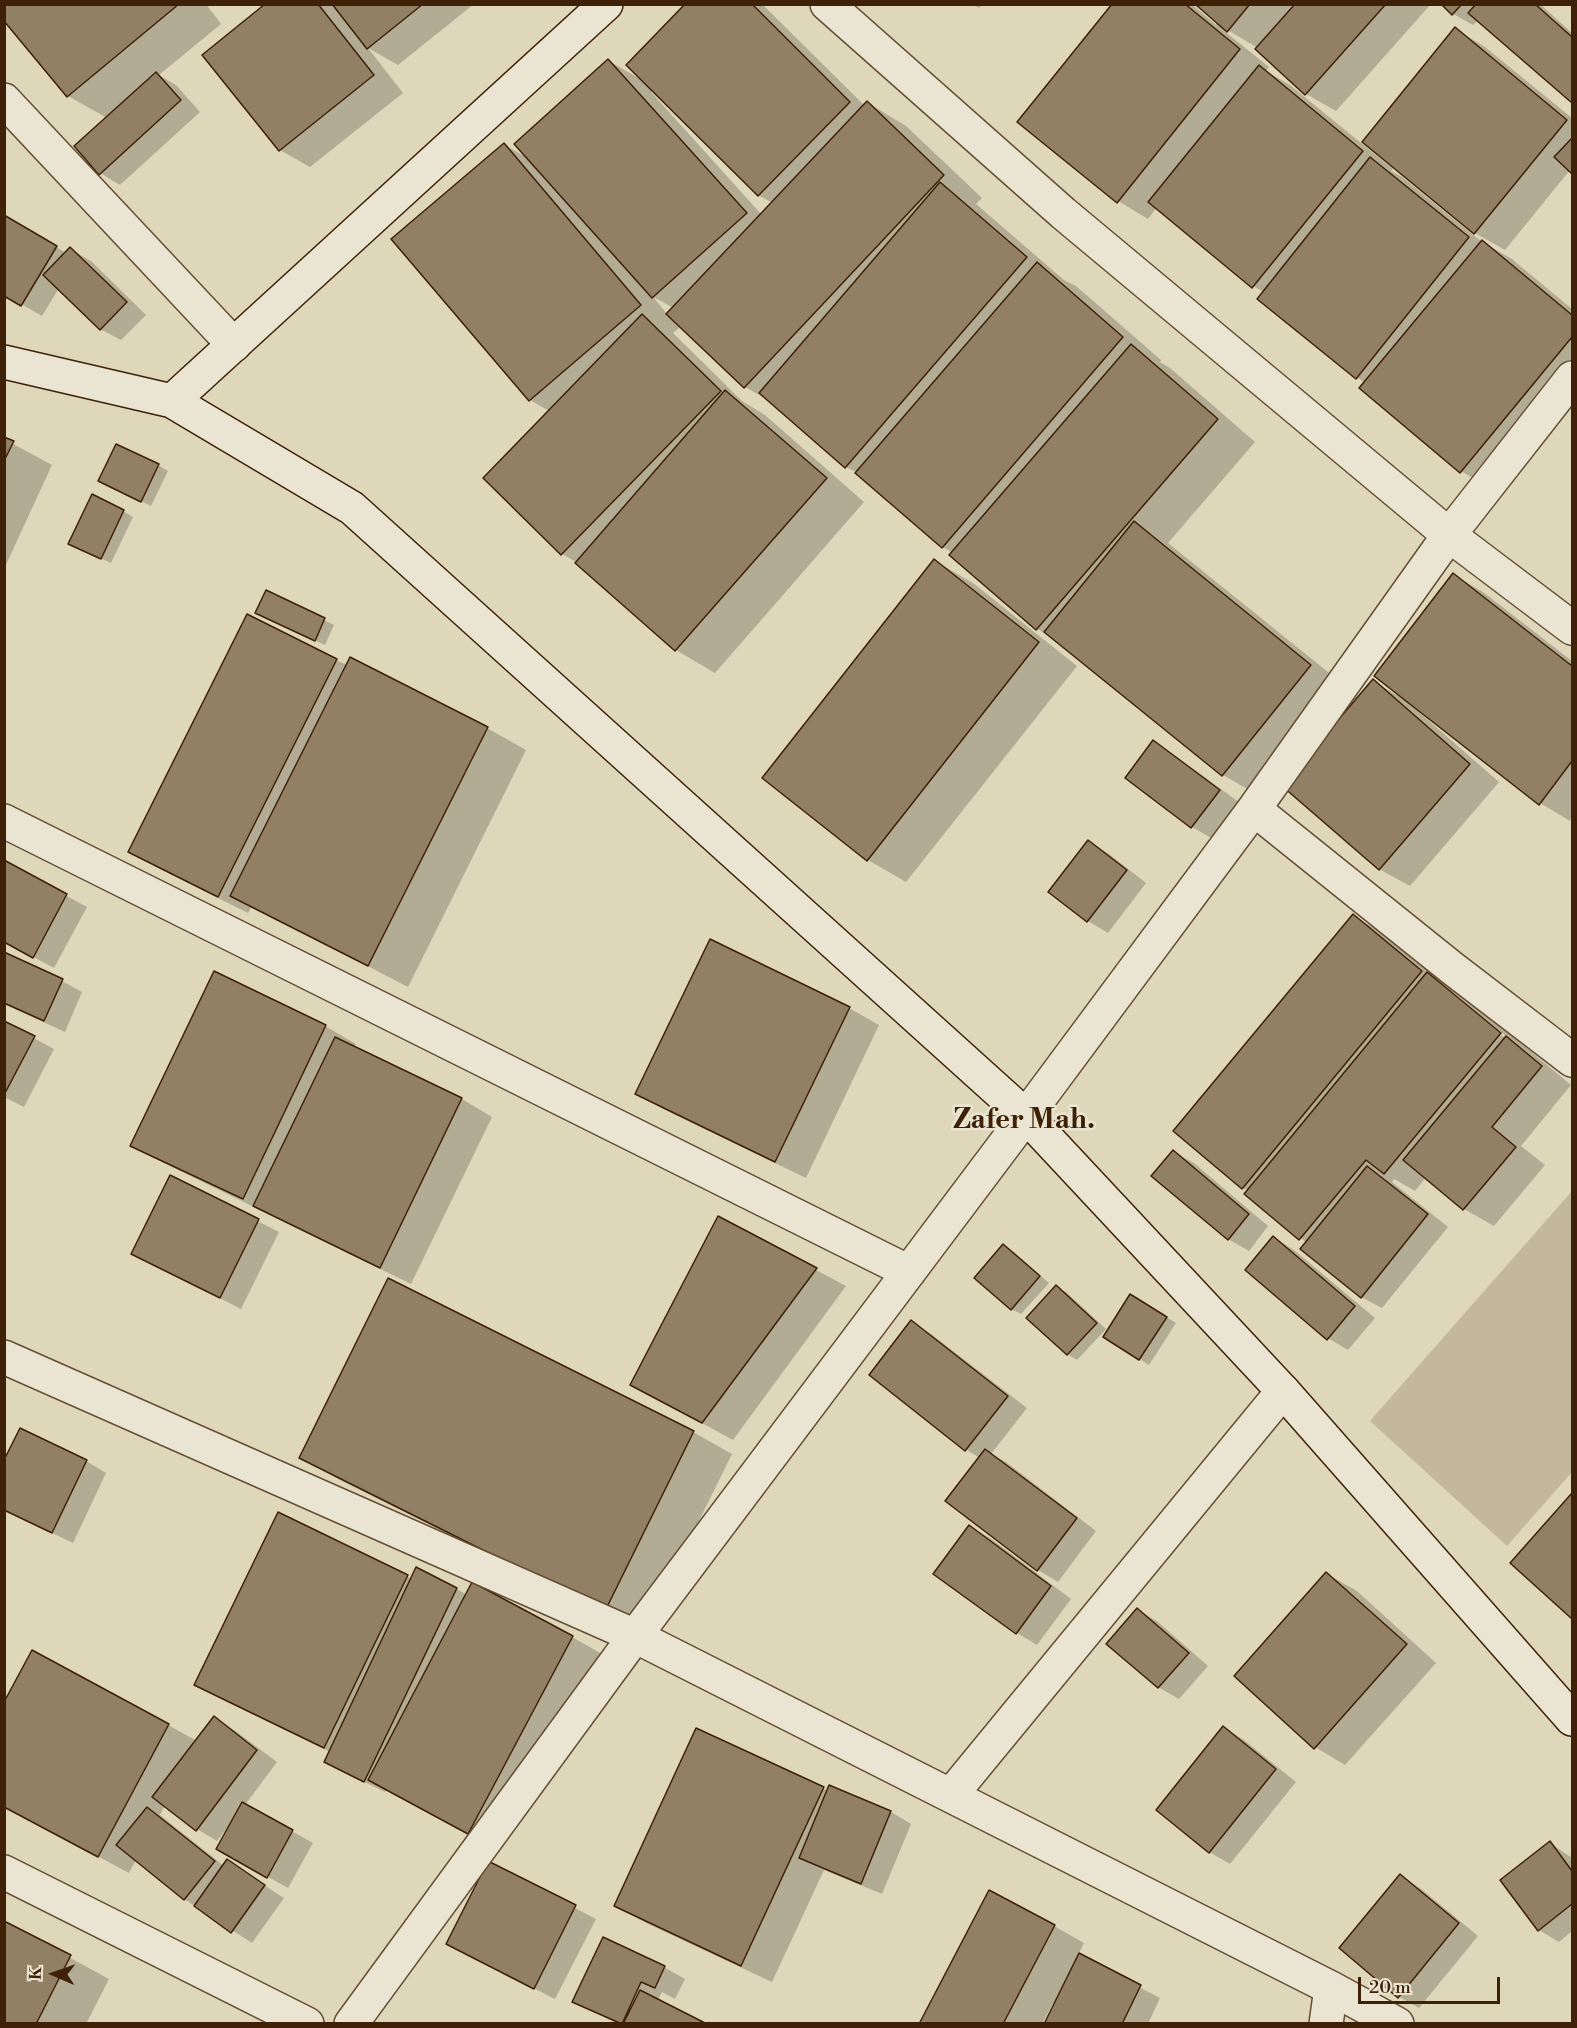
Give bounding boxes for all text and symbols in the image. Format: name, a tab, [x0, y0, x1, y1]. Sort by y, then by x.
district label: Zafer Mah.	[953, 1104, 1095, 1138]
north arrow	[24, 1944, 84, 2004]
scale bar	[1361, 1965, 1504, 2003]
text: K	[26, 1967, 46, 1980]
text: 20 m	[1369, 1976, 1411, 1999]

